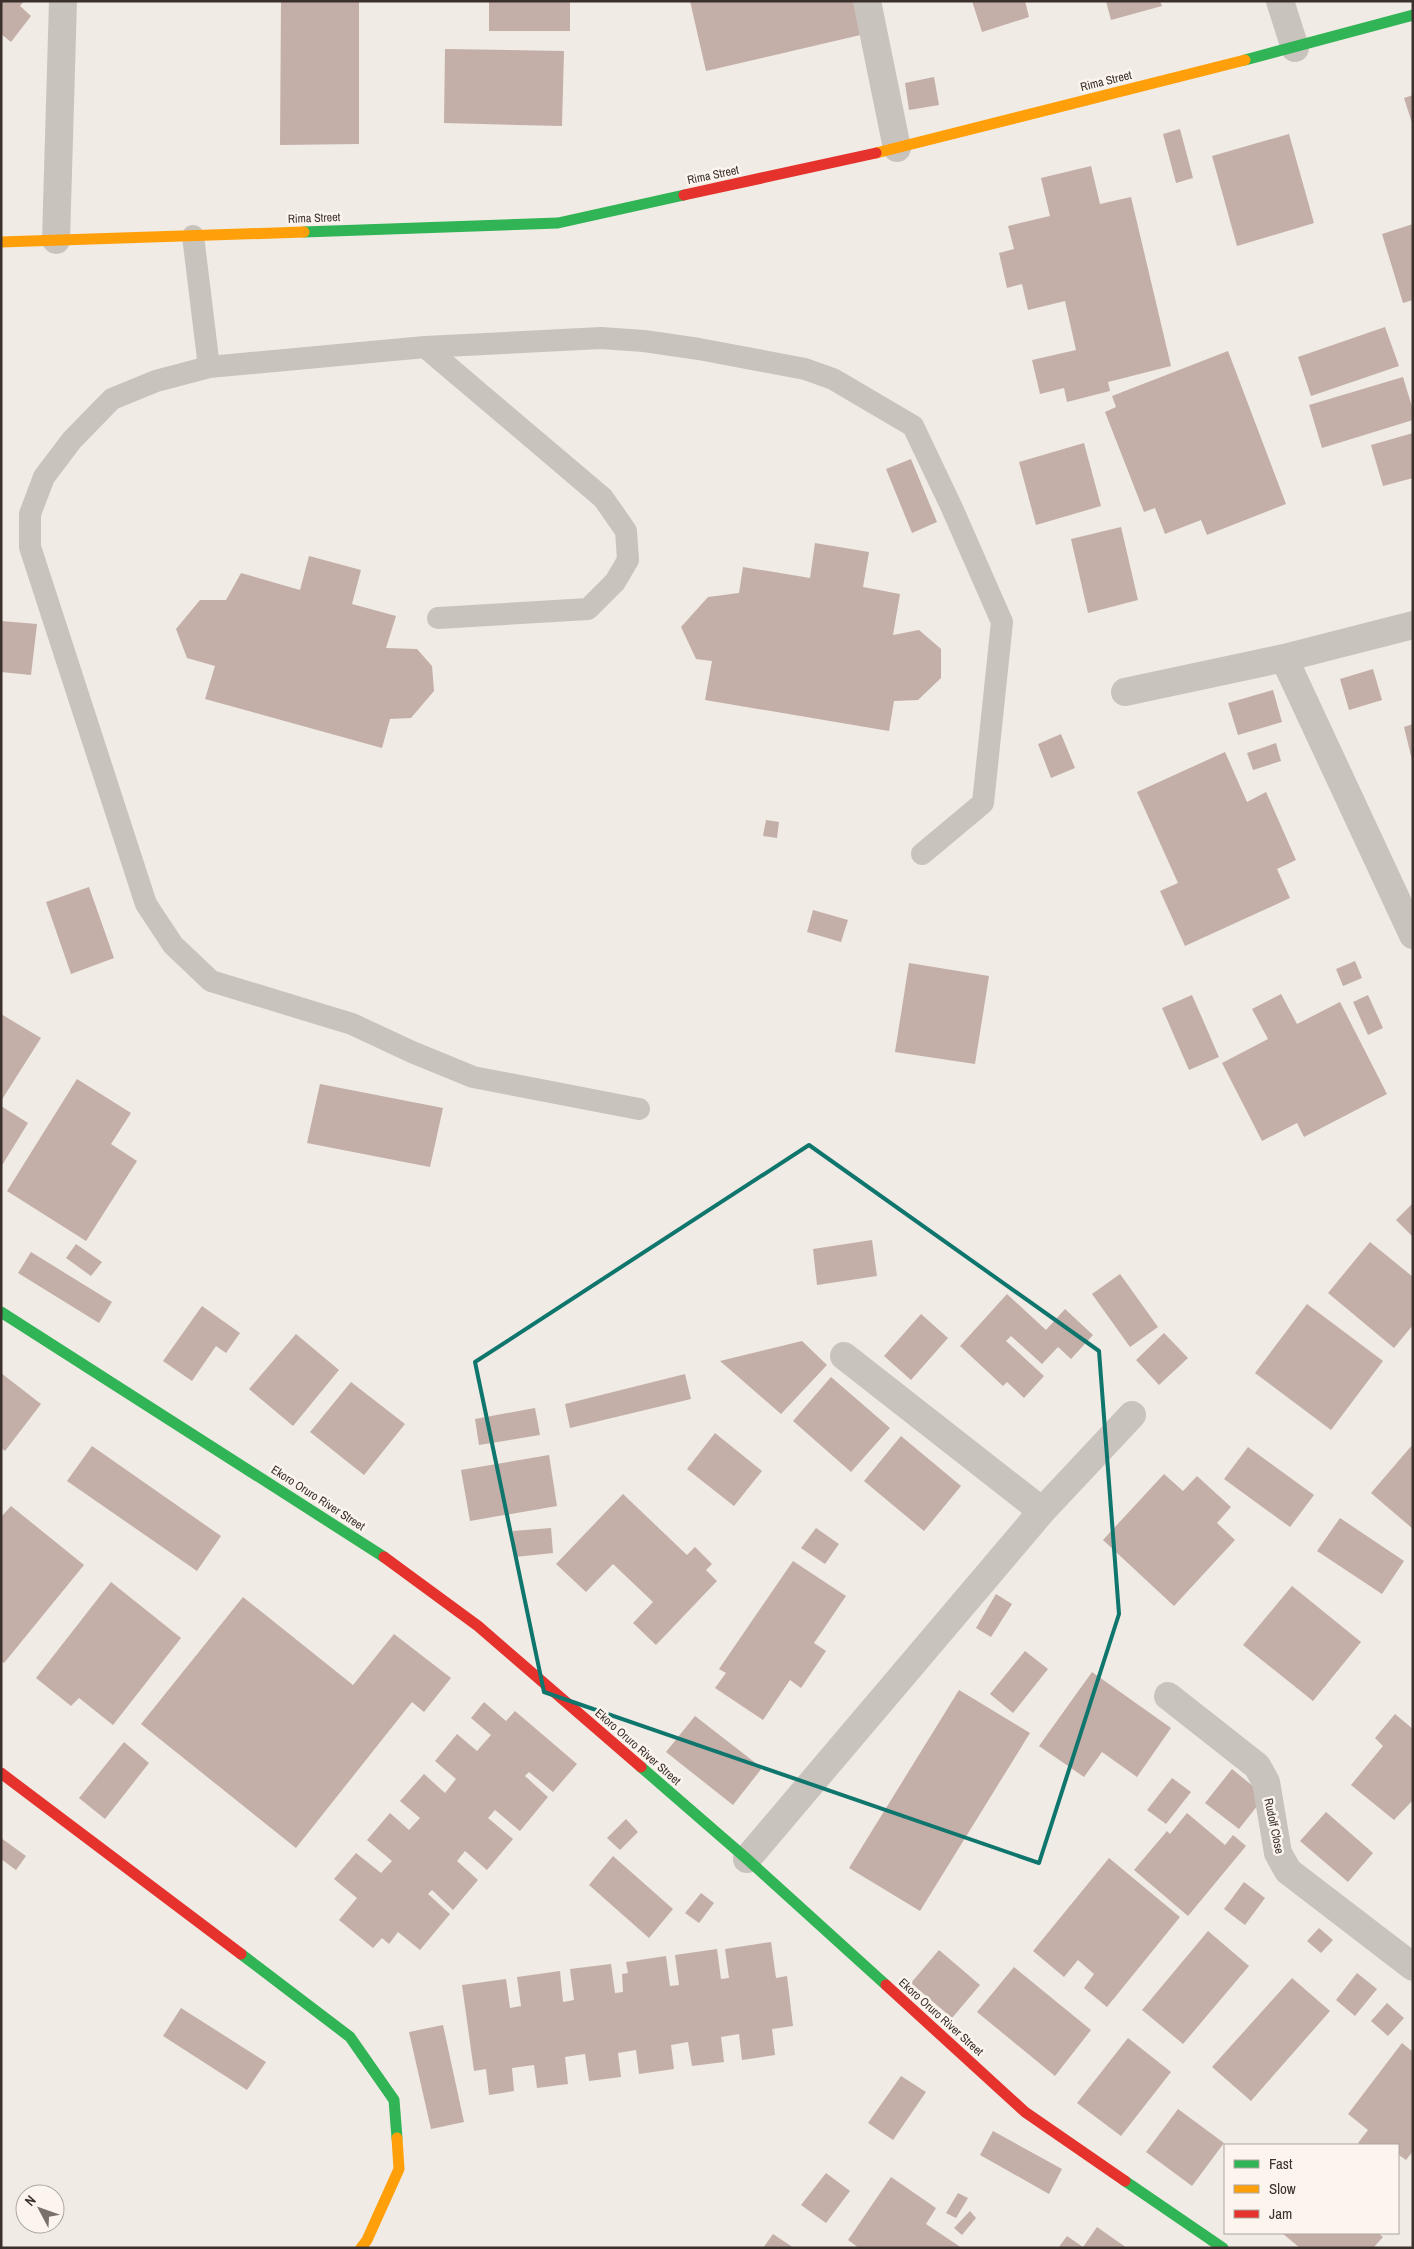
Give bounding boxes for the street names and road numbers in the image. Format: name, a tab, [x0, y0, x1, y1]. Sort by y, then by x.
street label: Rima Street	[1079, 67, 1134, 95]
street label: Rima Street	[686, 162, 741, 188]
street label: Rima Street	[287, 209, 341, 227]
street label: Ekoro Oruro River Street	[268, 1462, 368, 1534]
street label: Ekoro Oruro River Street	[592, 1705, 685, 1789]
street label: Rudolf Close	[1260, 1797, 1288, 1855]
street label: Ekoro Oruro River Street	[895, 1975, 987, 2060]

